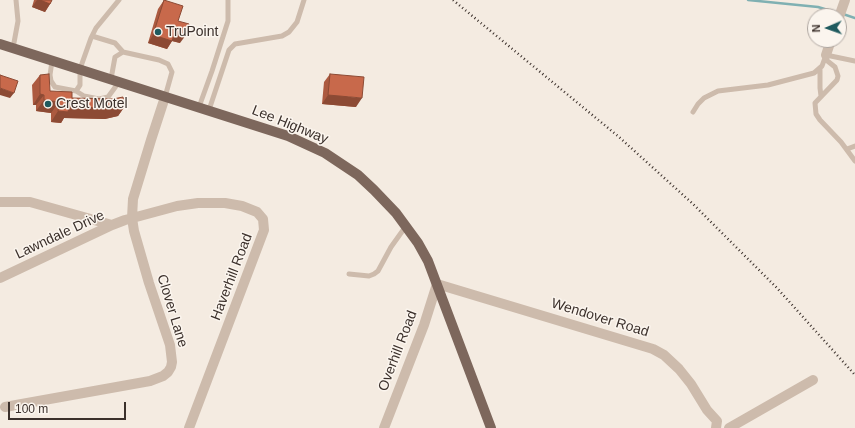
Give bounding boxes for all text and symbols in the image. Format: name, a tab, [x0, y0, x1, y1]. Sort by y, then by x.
north arrow	[807, 8, 847, 48]
place label: TruPoint	[166, 24, 218, 40]
text: N	[810, 24, 822, 33]
marker: TruPoint	[153, 27, 163, 37]
place label: Crest Motel	[56, 96, 128, 112]
marker: Crest Motel	[43, 99, 53, 109]
street label: Lee Highway	[249, 102, 331, 148]
street label: Lawndale Drive	[13, 207, 107, 263]
street label: Haverhill Road	[208, 231, 256, 323]
street label: Clover Lane	[153, 272, 191, 350]
street label: Wendover Road	[549, 295, 651, 341]
street label: Overhill Road	[375, 308, 421, 394]
scale bar	[10, 394, 128, 420]
text: 100 m	[15, 402, 48, 416]

